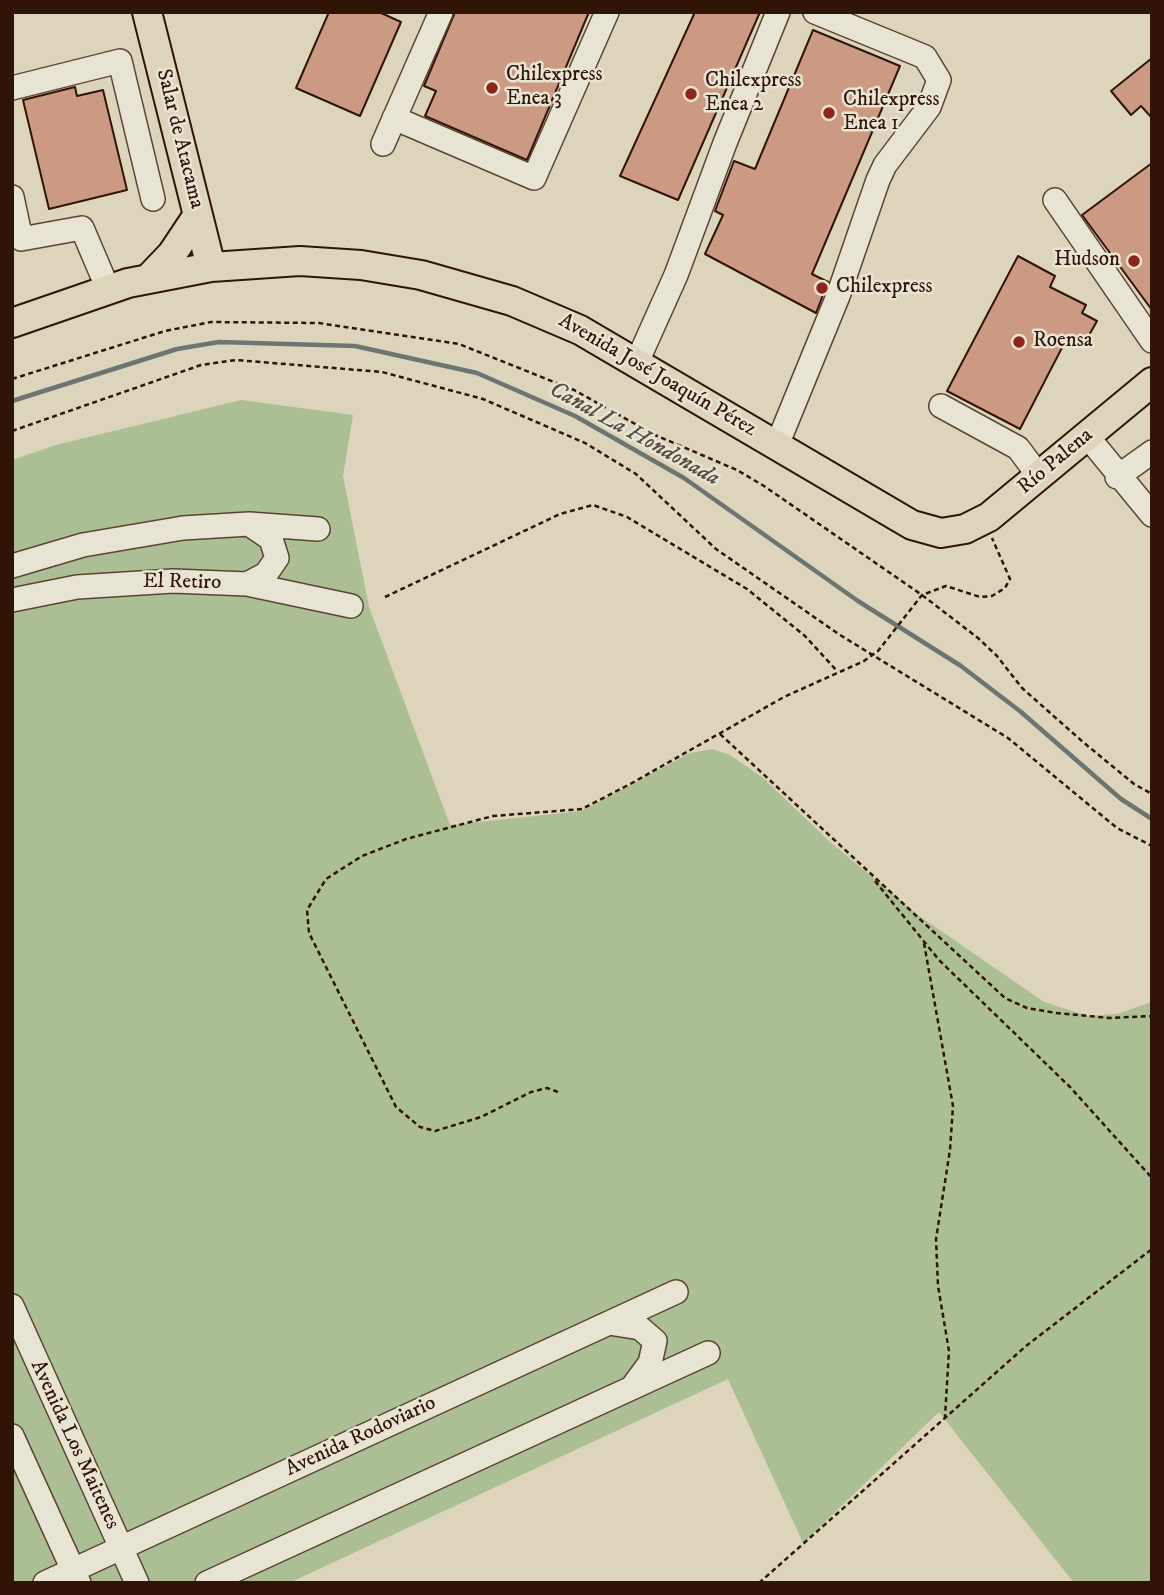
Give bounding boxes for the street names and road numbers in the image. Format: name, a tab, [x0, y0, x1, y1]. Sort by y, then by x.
street label: Salar de Atacama	[149, 67, 209, 211]
street label: Avenida José Joaquín Pérez	[554, 309, 760, 443]
street label: Río Palena	[1013, 423, 1099, 501]
street label: El Retiro	[143, 570, 221, 596]
street label: Avenida Los Maitenes	[24, 1357, 124, 1533]
street label: Avenida Rodoviario	[282, 1391, 440, 1483]

